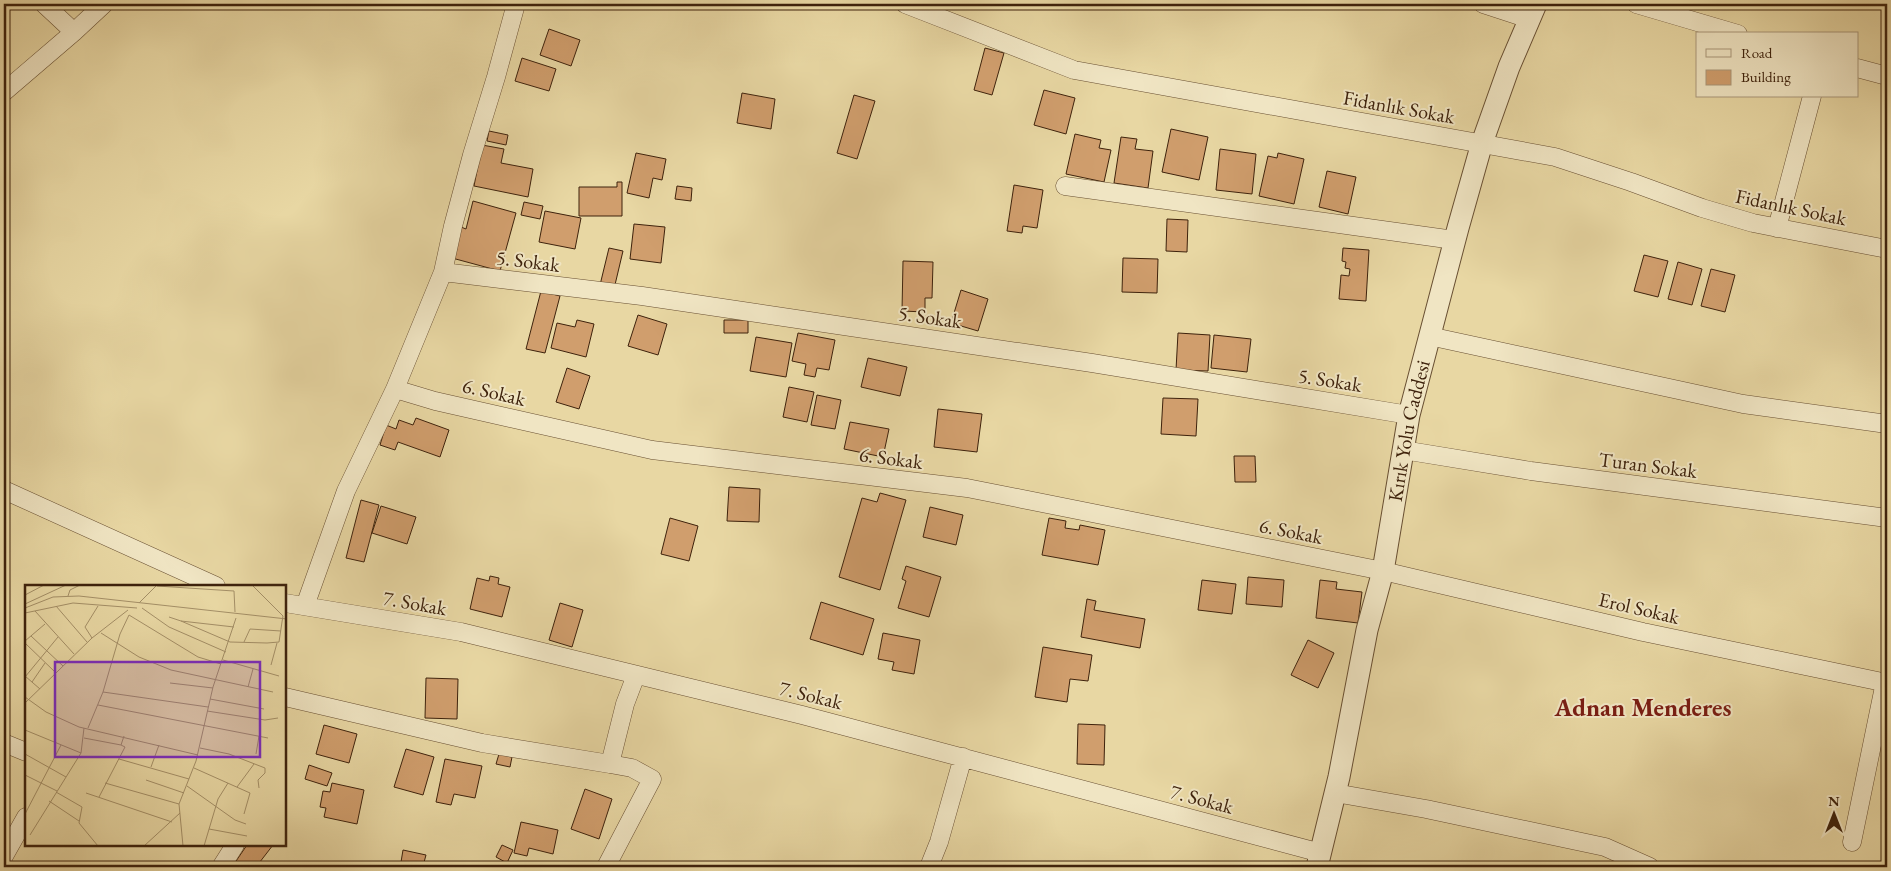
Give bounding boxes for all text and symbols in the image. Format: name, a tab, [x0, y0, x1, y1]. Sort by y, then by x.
legend	[1696, 32, 1858, 98]
text: Road	[1741, 43, 1773, 62]
text: Building	[1741, 67, 1791, 86]
street label: Fidanlık Sokak	[1341, 84, 1457, 130]
street label: Fidanlık Sokak	[1733, 183, 1849, 232]
street label: 5. Sokak	[495, 244, 562, 278]
street label: 5. Sokak	[897, 300, 964, 334]
street label: Kırık Yolu Caddesi	[1382, 357, 1436, 503]
street label: 5. Sokak	[1296, 362, 1364, 398]
street label: 6. Sokak	[460, 372, 529, 412]
street label: 6. Sokak	[858, 441, 925, 475]
street label: Turan Sokak	[1597, 446, 1699, 484]
street label: 6. Sokak	[1257, 512, 1325, 550]
inset map	[25, 585, 286, 846]
street label: 7. Sokak	[381, 585, 449, 621]
street label: Erol Sokak	[1596, 586, 1682, 630]
street label: 7. Sokak	[777, 675, 846, 715]
district label: Adnan Menderes	[1554, 691, 1731, 723]
street label: 7. Sokak	[1168, 778, 1237, 820]
north arrow	[1808, 788, 1858, 838]
text: N	[1828, 792, 1840, 810]

